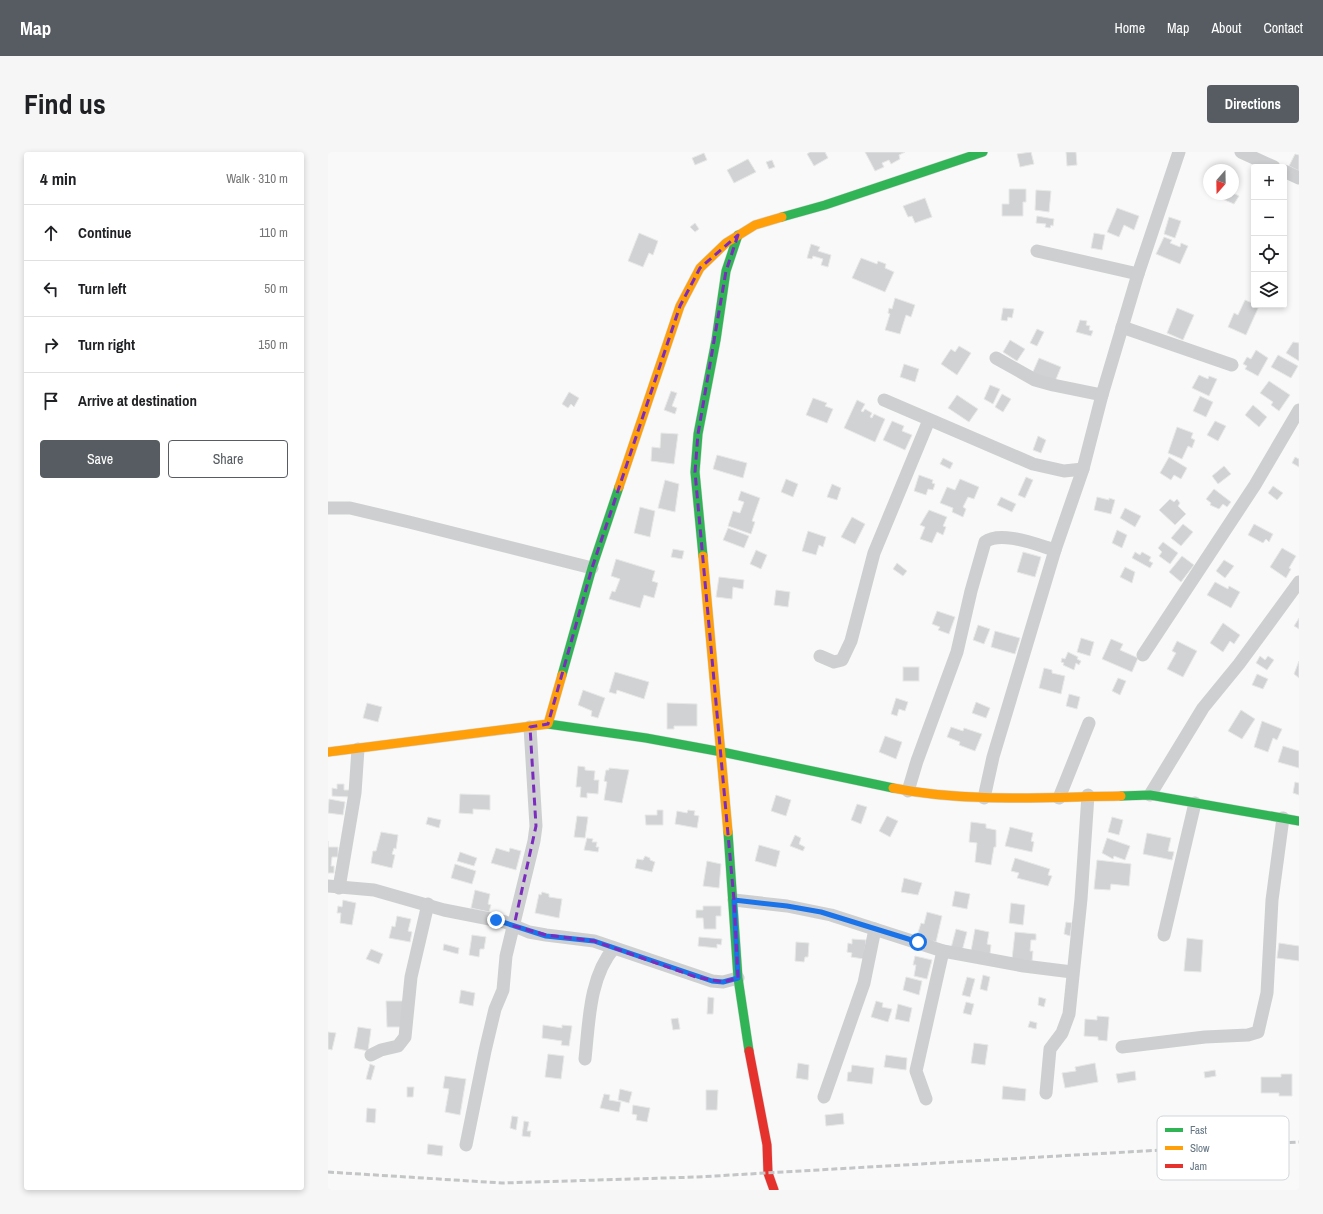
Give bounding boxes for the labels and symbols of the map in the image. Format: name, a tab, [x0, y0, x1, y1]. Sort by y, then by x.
north arrow	[1203, 164, 1239, 200]
route end	[487, 911, 505, 929]
route start	[909, 933, 927, 951]
legend	[1157, 1116, 1289, 1180]
text: Fast	[1190, 1123, 1208, 1137]
text: Slow	[1190, 1141, 1210, 1155]
text: Jam	[1190, 1159, 1207, 1173]

